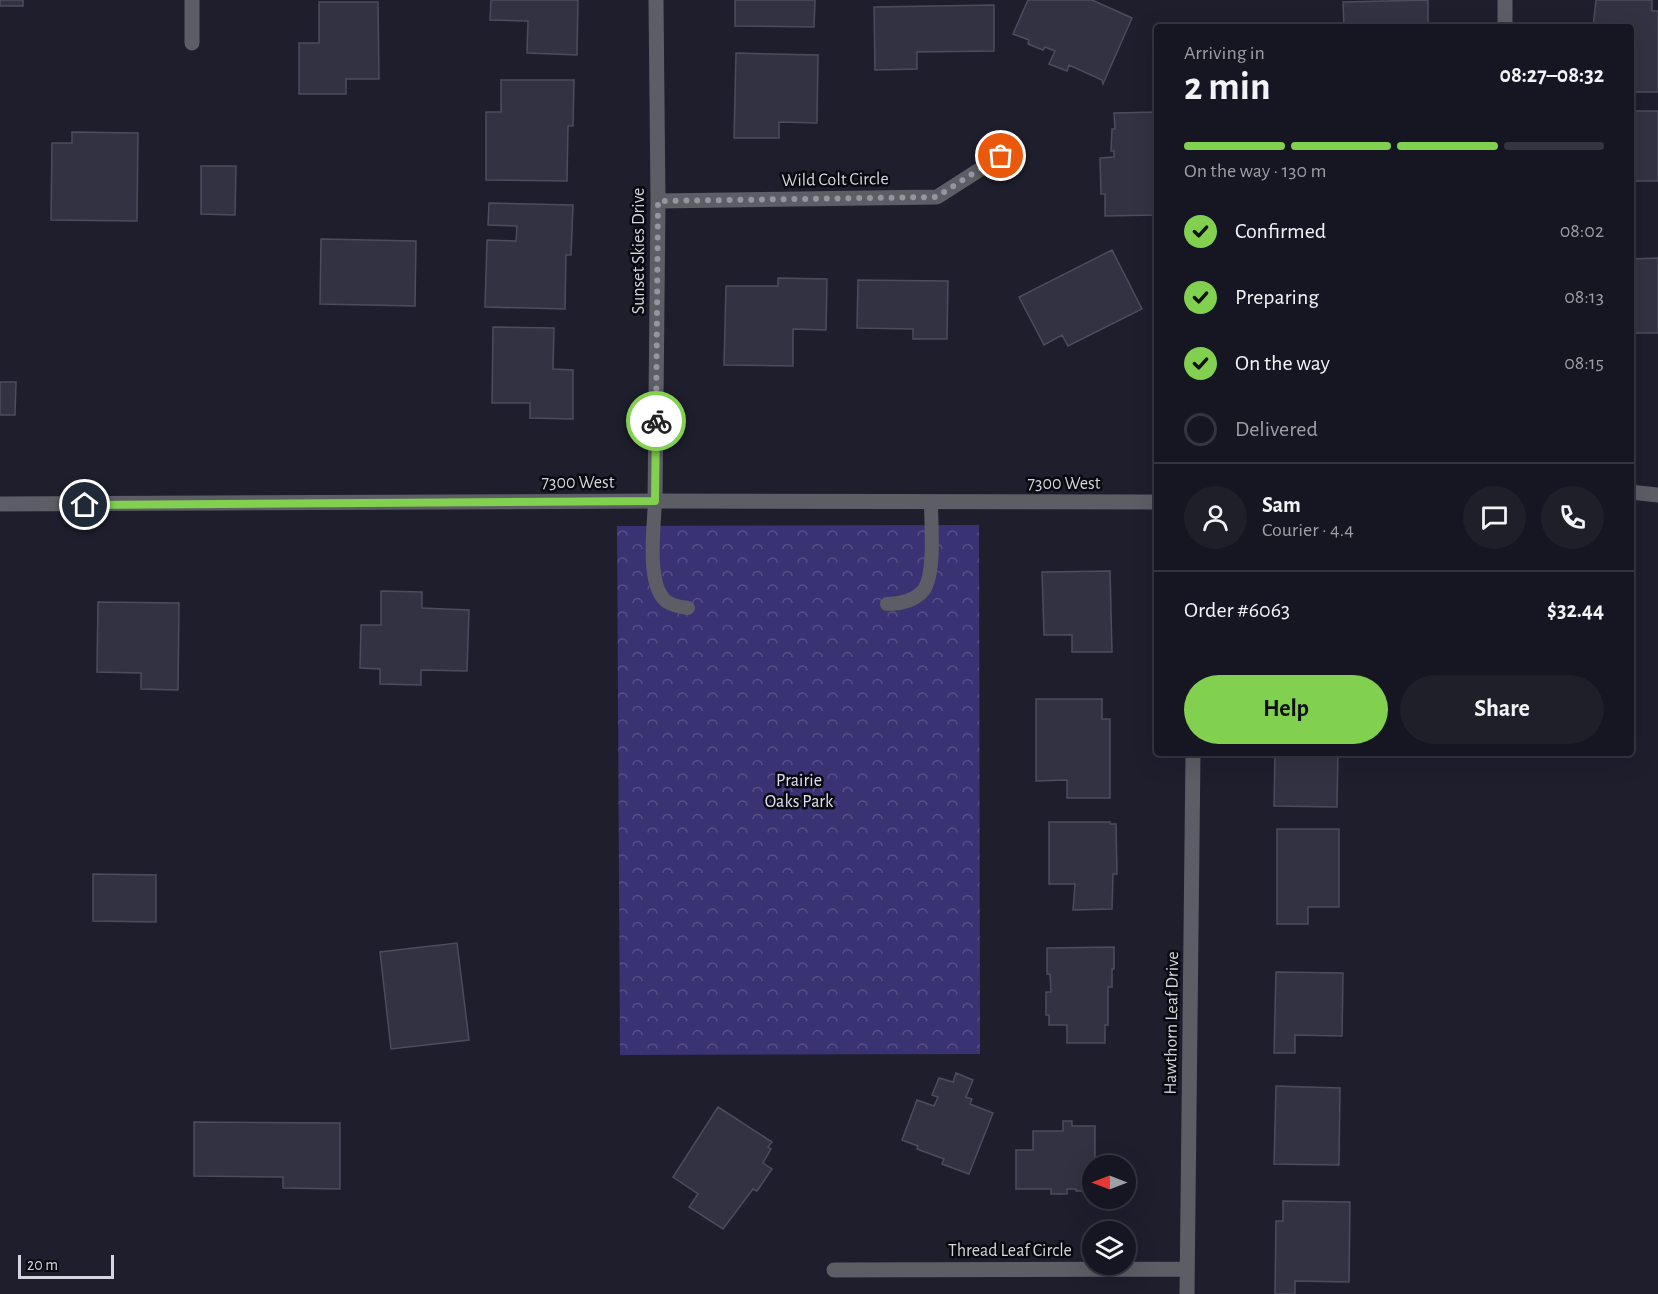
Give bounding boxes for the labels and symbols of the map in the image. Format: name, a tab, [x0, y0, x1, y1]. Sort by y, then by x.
pin	[975, 130, 1026, 181]
street label: Wild Colt Circle	[781, 170, 889, 190]
street label: Sunset Skies Drive	[630, 188, 648, 314]
courier	[626, 391, 686, 451]
street label: 7300 West	[542, 474, 615, 492]
street label: 7300 West	[1028, 475, 1101, 493]
pin	[59, 479, 110, 530]
park label: Prairie Oaks Park	[765, 772, 834, 811]
street label: Hawthorn Leaf Drive	[1162, 951, 1182, 1095]
north arrow	[1082, 1155, 1136, 1209]
street label: Thread Leaf Circle	[948, 1242, 1072, 1260]
scale bar	[18, 1252, 114, 1280]

